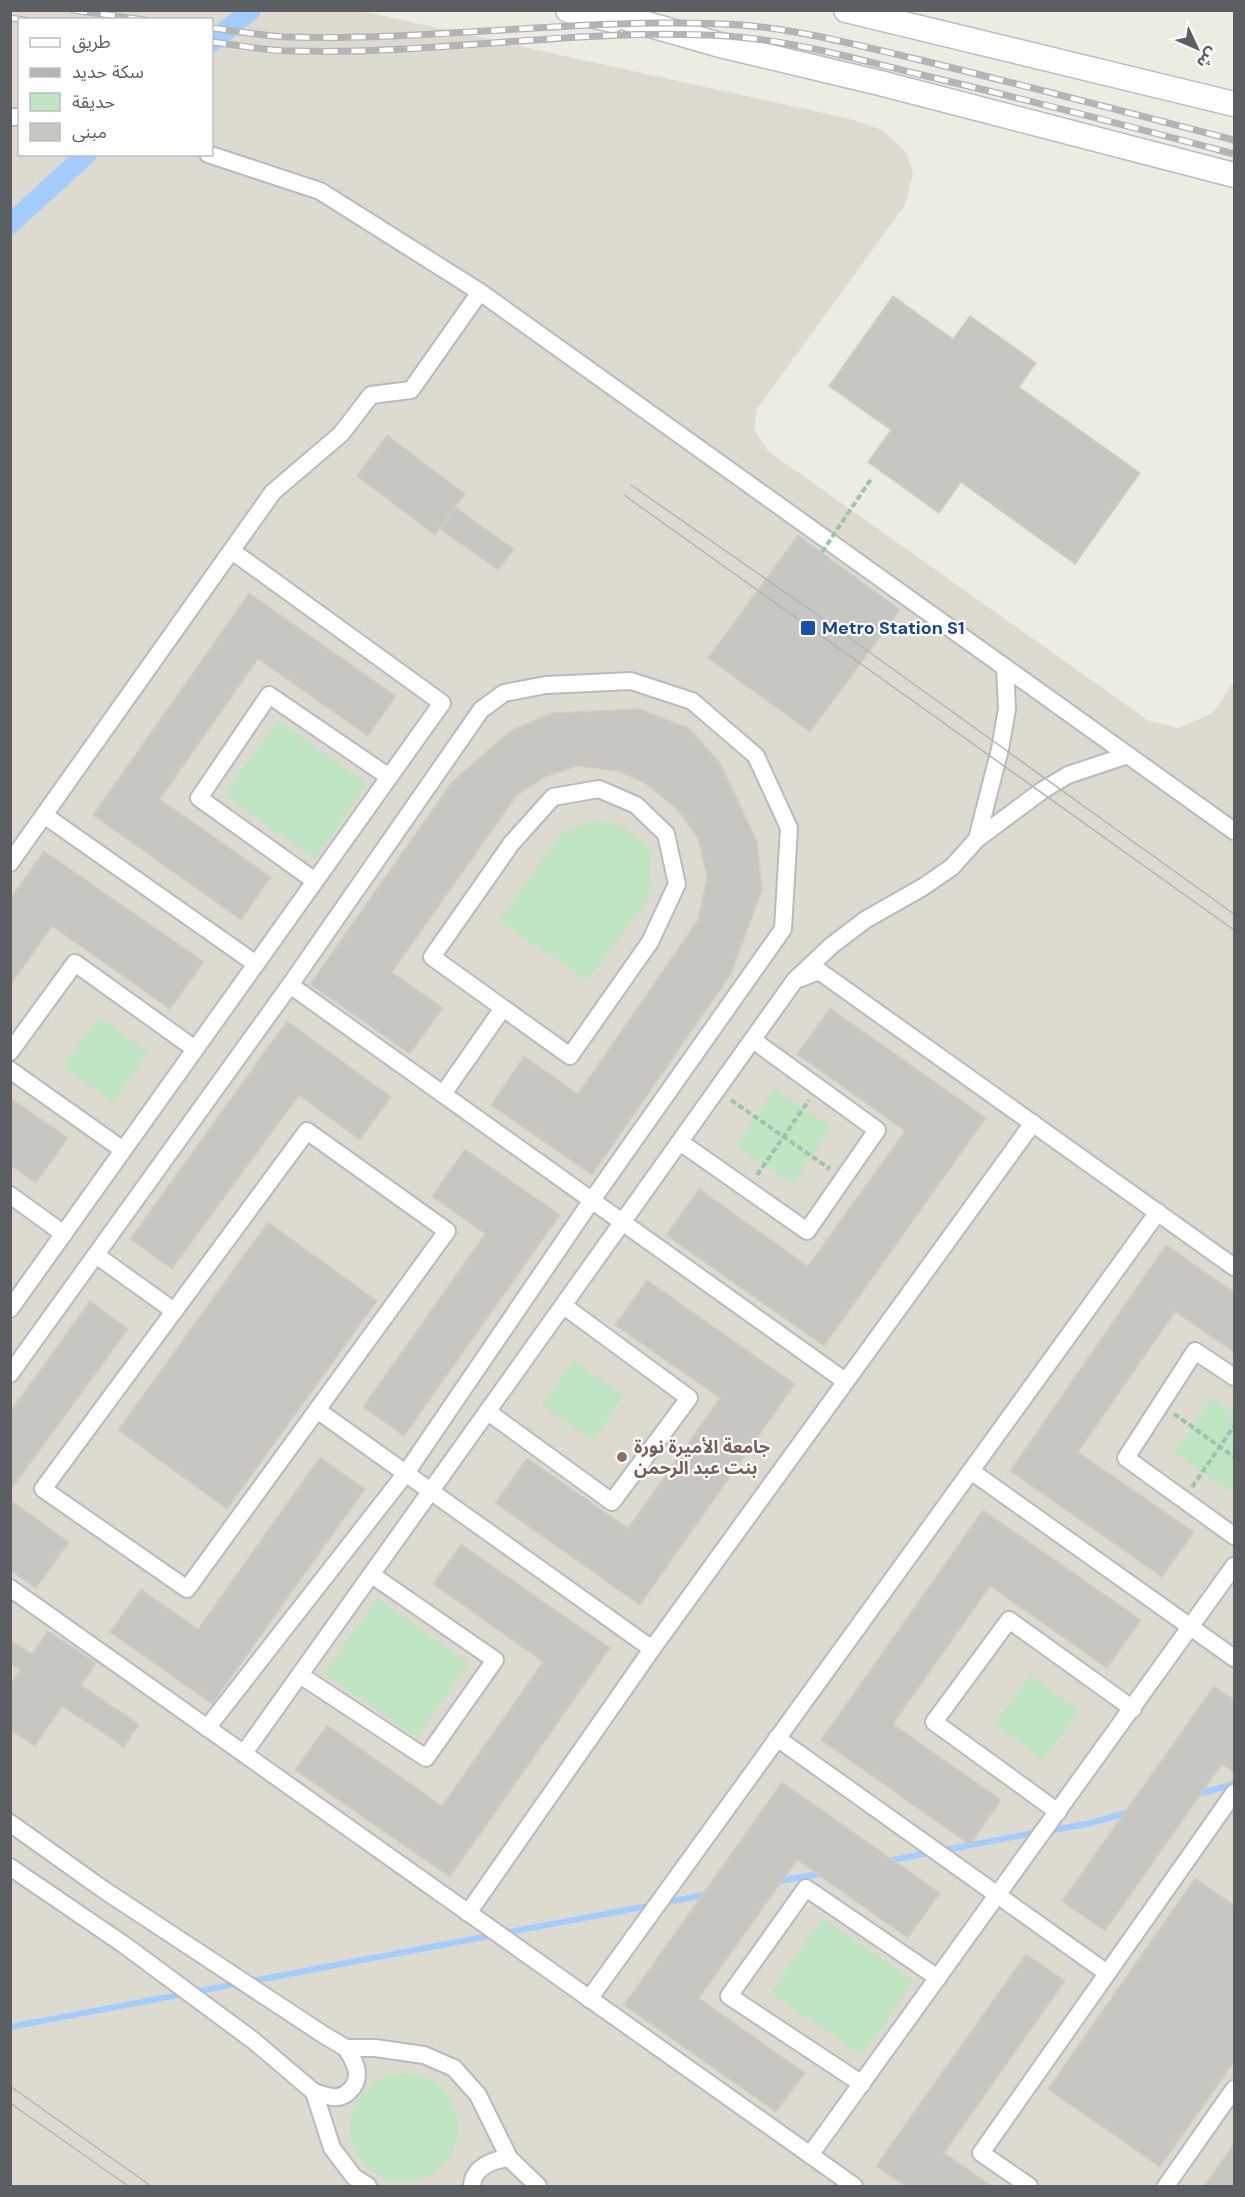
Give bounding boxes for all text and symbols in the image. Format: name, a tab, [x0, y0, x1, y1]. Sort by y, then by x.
legend	[18, 18, 213, 156]
north arrow	[1167, 18, 1227, 78]
text: طريق	[72, 30, 111, 54]
text: ش	[1192, 43, 1223, 73]
text: سكة حديد	[72, 60, 144, 84]
text: حديقة	[72, 90, 115, 114]
text: مبنى	[72, 120, 107, 144]
place label: Metro Station S1	[822, 616, 964, 640]
marker: Metro Station S1	[799, 619, 817, 637]
place label: جامعة الأميرة نورة بنت عبد الرحمن	[634, 1435, 770, 1480]
marker: جامعة الأميرة نورة بنت عبد الرحمن	[615, 1450, 629, 1464]

